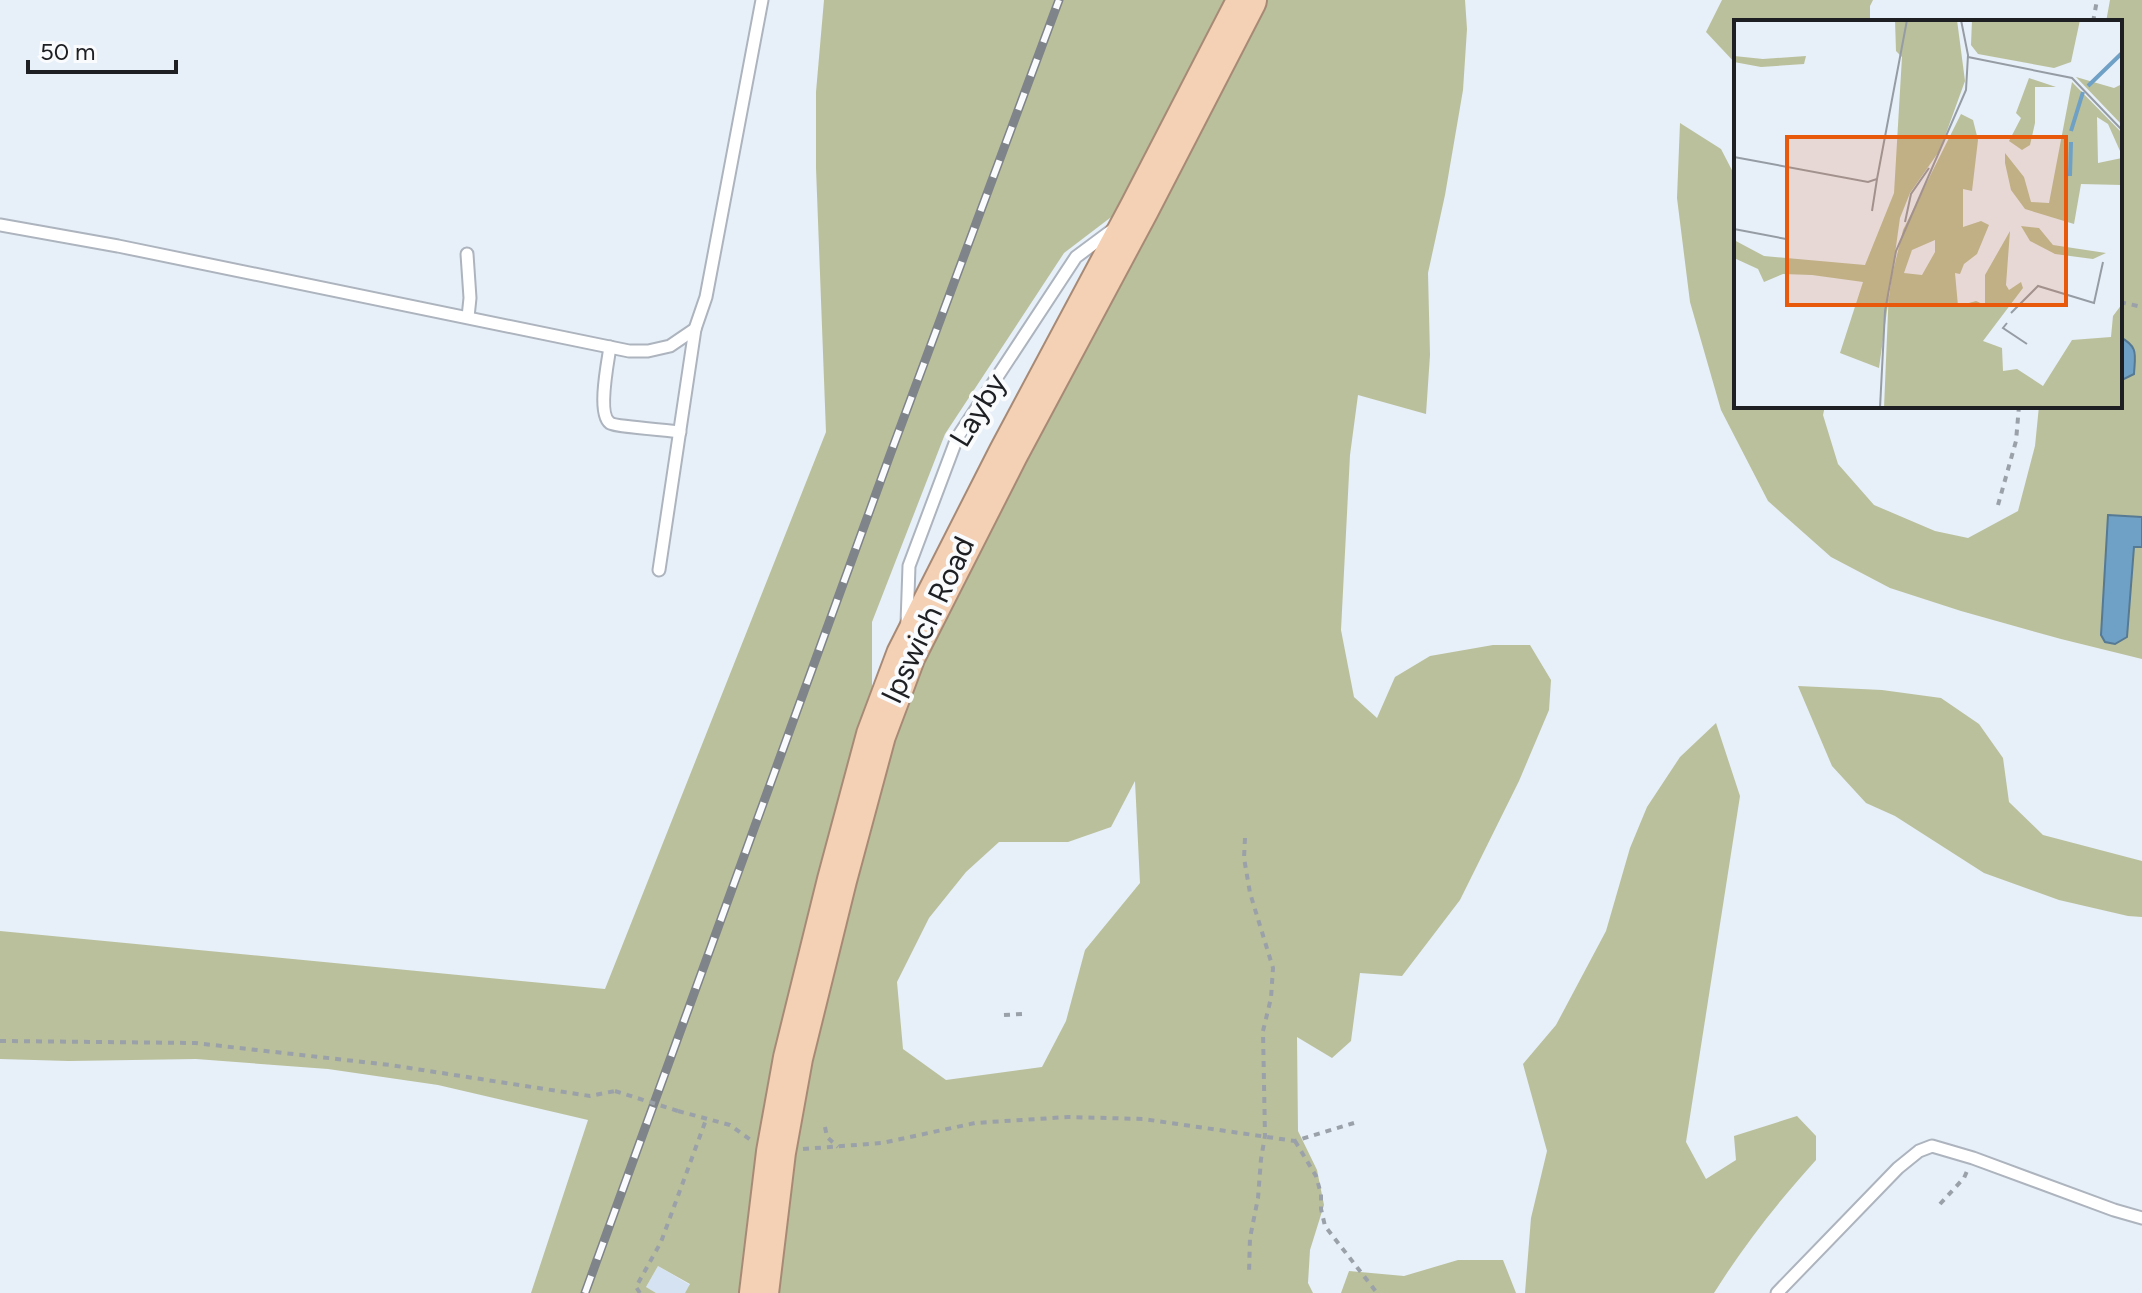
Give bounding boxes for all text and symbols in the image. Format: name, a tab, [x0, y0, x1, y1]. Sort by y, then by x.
inset map	[1734, 20, 2122, 408]
scale bar	[28, 24, 176, 74]
text: 50 m	[40, 37, 96, 66]
street label: Layby	[941, 366, 1014, 453]
street label: Ipswich Road	[873, 531, 982, 709]

